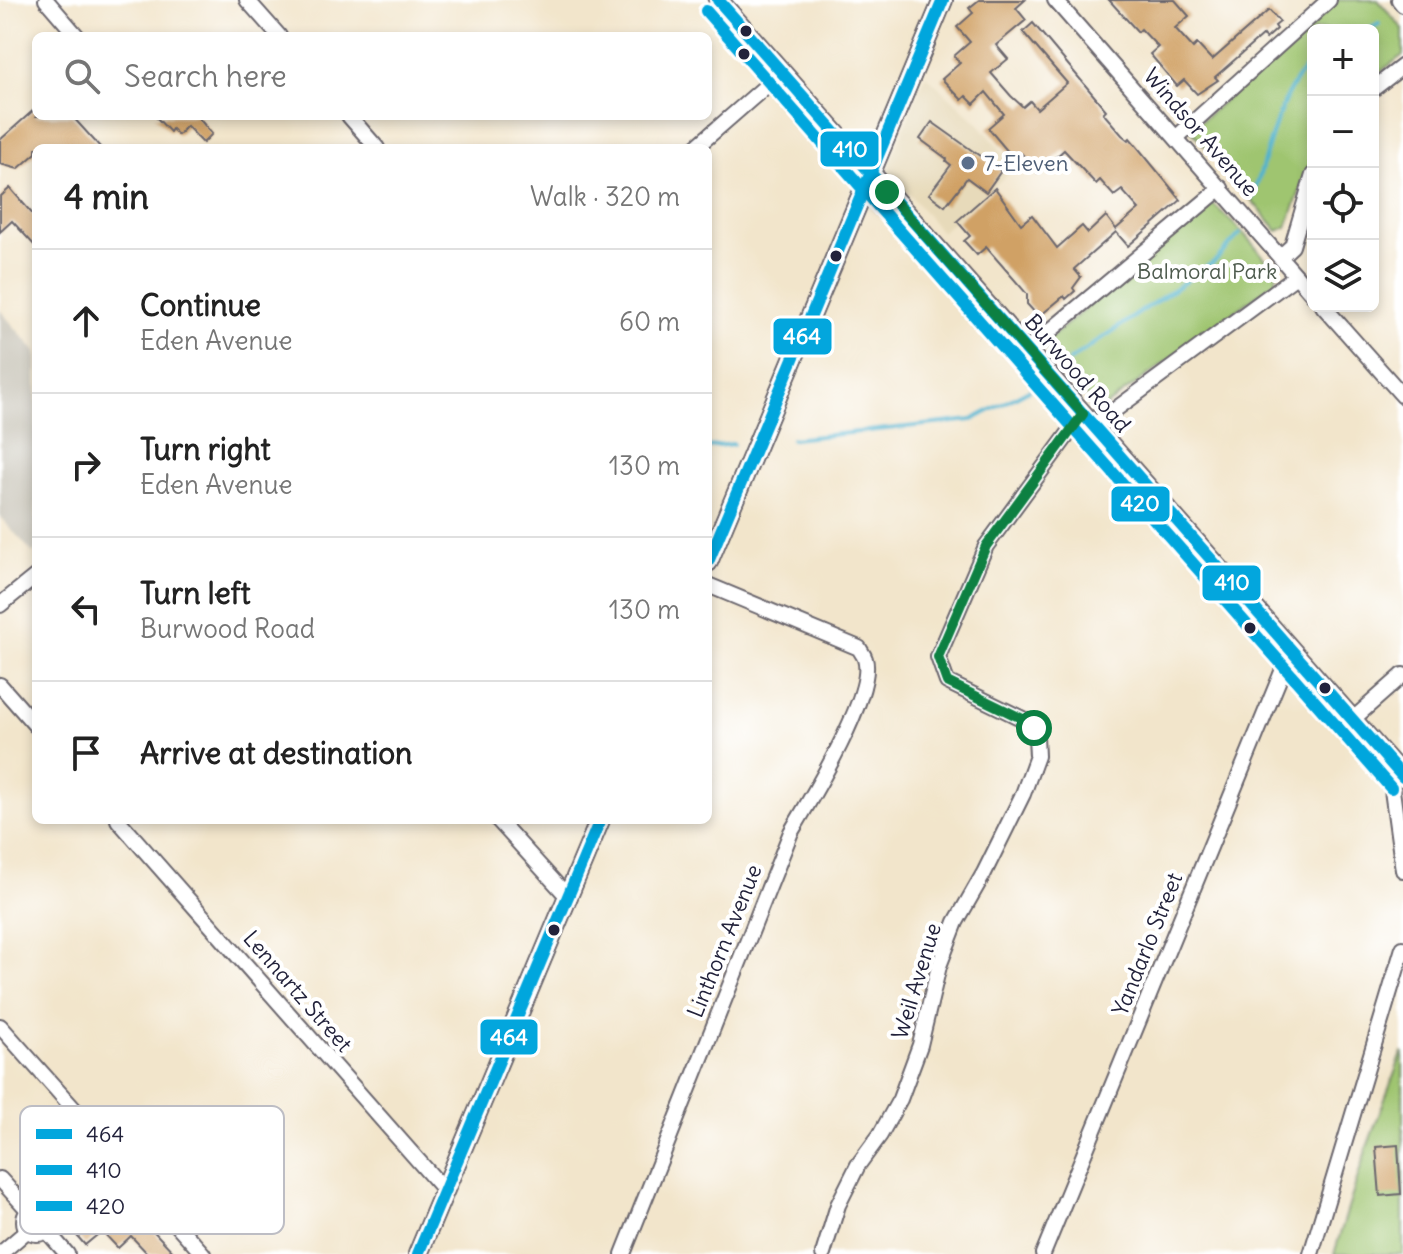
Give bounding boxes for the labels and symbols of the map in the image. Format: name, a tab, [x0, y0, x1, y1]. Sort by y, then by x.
unlabelled marker	[738, 23, 754, 39]
unlabelled marker	[736, 46, 752, 62]
street label: Windsor Avenue	[1138, 62, 1264, 202]
line badge: 410	[819, 130, 880, 168]
text: 410	[832, 135, 868, 163]
place label: 7-Eleven	[984, 149, 1068, 177]
marker: 7-Eleven	[959, 154, 977, 172]
route end	[869, 174, 905, 210]
unlabelled marker	[828, 248, 844, 264]
park label: Balmoral Park	[1137, 257, 1277, 285]
street label: Burwood Road	[1019, 308, 1137, 438]
line badge: 464	[772, 317, 833, 356]
text: 464	[783, 322, 821, 350]
line badge: 420	[1110, 485, 1171, 523]
text: 420	[1120, 489, 1160, 517]
line badge: 410	[1201, 564, 1262, 602]
text: 410	[1214, 568, 1250, 596]
unlabelled marker	[1242, 620, 1258, 636]
unlabelled marker	[1317, 680, 1333, 696]
route start	[1016, 710, 1052, 746]
street label: Linthorn Avenue	[681, 860, 767, 1022]
street label: Yandarlo Street	[1106, 868, 1188, 1020]
street label: Weil Avenue	[885, 920, 947, 1042]
unlabelled marker	[546, 922, 562, 938]
street label: Lennartz Street	[238, 924, 358, 1058]
line badge: 464	[479, 1018, 539, 1056]
text: 464	[490, 1023, 528, 1051]
legend	[20, 1106, 284, 1234]
text: 464	[86, 1120, 124, 1148]
text: 410	[86, 1156, 122, 1184]
text: 420	[86, 1192, 125, 1220]

